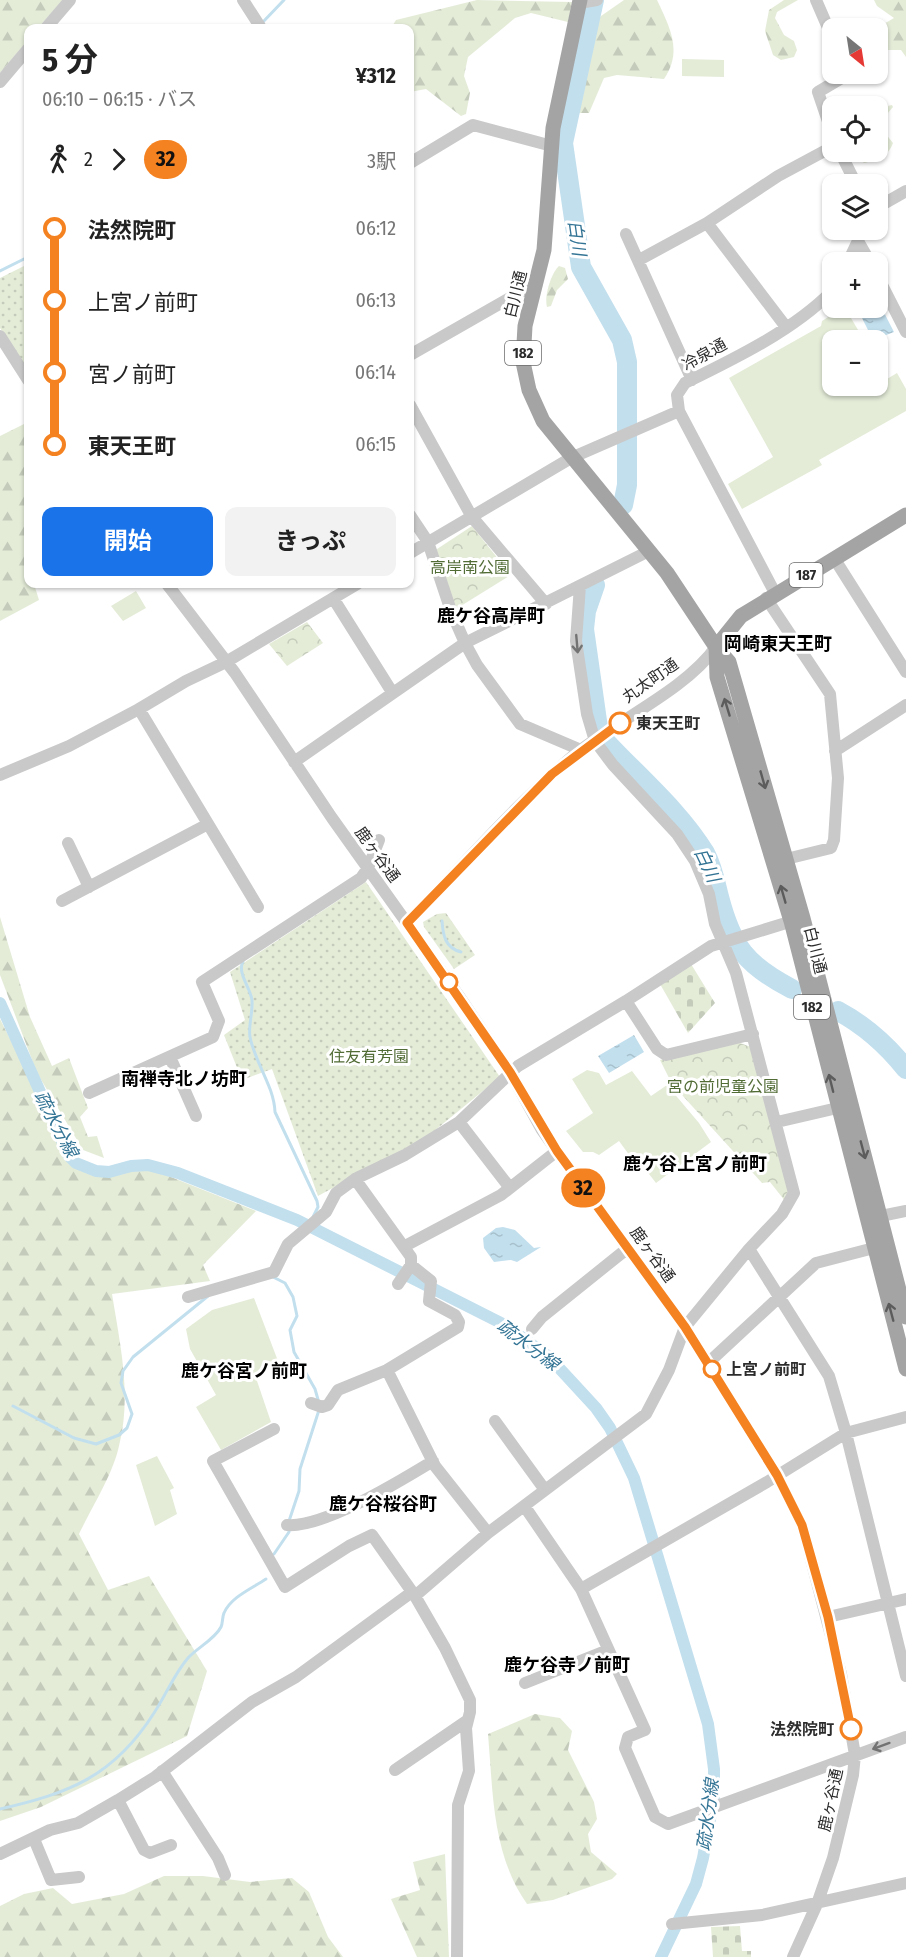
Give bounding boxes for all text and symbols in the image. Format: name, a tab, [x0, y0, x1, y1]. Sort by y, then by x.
north arrow	[822, 18, 888, 84]
map controls	[822, 18, 888, 396]
text: 5 分	[42, 40, 98, 80]
text: ¥312	[355, 62, 396, 89]
text: 06:10 – 06:15 · バス	[42, 87, 197, 111]
button: locate	[822, 96, 888, 162]
icon: walk	[42, 143, 75, 176]
icon: forward	[102, 143, 135, 176]
text: 32	[156, 146, 175, 172]
text: 2	[84, 147, 93, 171]
text: 3駅	[367, 149, 396, 173]
button: layers	[822, 174, 888, 240]
text: 06:12	[356, 216, 396, 240]
text: 法然院町	[88, 217, 176, 244]
water label: 白川	[564, 219, 591, 259]
button: +	[822, 252, 888, 318]
street label: 白川通	[500, 269, 531, 320]
text: 06:13	[355, 288, 396, 312]
text: 上宮ノ前町	[88, 289, 198, 316]
button: −	[822, 330, 888, 396]
street label: 冷泉通	[679, 334, 730, 374]
road number: 182	[505, 341, 541, 365]
text: 06:14	[355, 360, 396, 384]
text: 宮ノ前町	[88, 361, 176, 388]
text: 06:15	[355, 432, 396, 456]
text: 東天王町	[88, 433, 176, 460]
button: 開始	[42, 507, 213, 576]
button: きっぷ	[225, 507, 396, 576]
park label: 高岸南公園	[430, 558, 510, 577]
road number: 187	[790, 563, 822, 587]
district label: 鹿ケ谷高岸町	[437, 605, 545, 627]
district label: 岡崎東天王町	[724, 633, 832, 655]
one-way arrow	[572, 634, 583, 654]
street label: 丸太町通	[619, 654, 682, 707]
one-way arrow	[721, 698, 732, 717]
marker: 東天王町	[609, 712, 631, 734]
place label: 東天王町	[636, 714, 700, 733]
one-way arrow	[758, 770, 769, 789]
street label: 鹿ヶ谷通	[351, 823, 404, 886]
water label: 白川	[689, 844, 725, 888]
one-way arrow	[777, 885, 788, 904]
street label: 白川通	[800, 925, 831, 976]
unlabelled marker	[440, 973, 458, 991]
road number: 182	[794, 995, 830, 1019]
park label: 住友有芳園	[329, 1047, 409, 1066]
district label: 南禅寺北ノ坊町	[121, 1068, 247, 1090]
one-way arrow	[824, 1074, 836, 1093]
park label: 宮の前児童公園	[667, 1077, 779, 1096]
water label: 疏水分線	[29, 1087, 84, 1163]
one-way arrow	[858, 1140, 869, 1159]
district label: 鹿ケ谷上宮ノ前町	[623, 1153, 767, 1175]
line badge: 32	[556, 1168, 610, 1208]
text: 32	[573, 1175, 593, 1201]
street label: 鹿ヶ谷通	[626, 1223, 679, 1286]
one-way arrow	[885, 1303, 896, 1322]
water label: 疏水分線	[493, 1315, 565, 1377]
district label: 鹿ケ谷宮ノ前町	[181, 1360, 307, 1382]
marker: 上宮ノ前町	[703, 1360, 721, 1378]
place label: 上宮ノ前町	[726, 1360, 806, 1379]
district label: 鹿ケ谷桜谷町	[329, 1493, 437, 1515]
district label: 鹿ケ谷寺ノ前町	[504, 1654, 630, 1676]
marker: 法然院町	[840, 1718, 862, 1740]
place label: 法然院町	[770, 1720, 834, 1739]
one-way arrow	[872, 1742, 890, 1753]
street label: 鹿ヶ谷通	[815, 1767, 846, 1833]
water label: 疏水分線	[693, 1776, 724, 1852]

